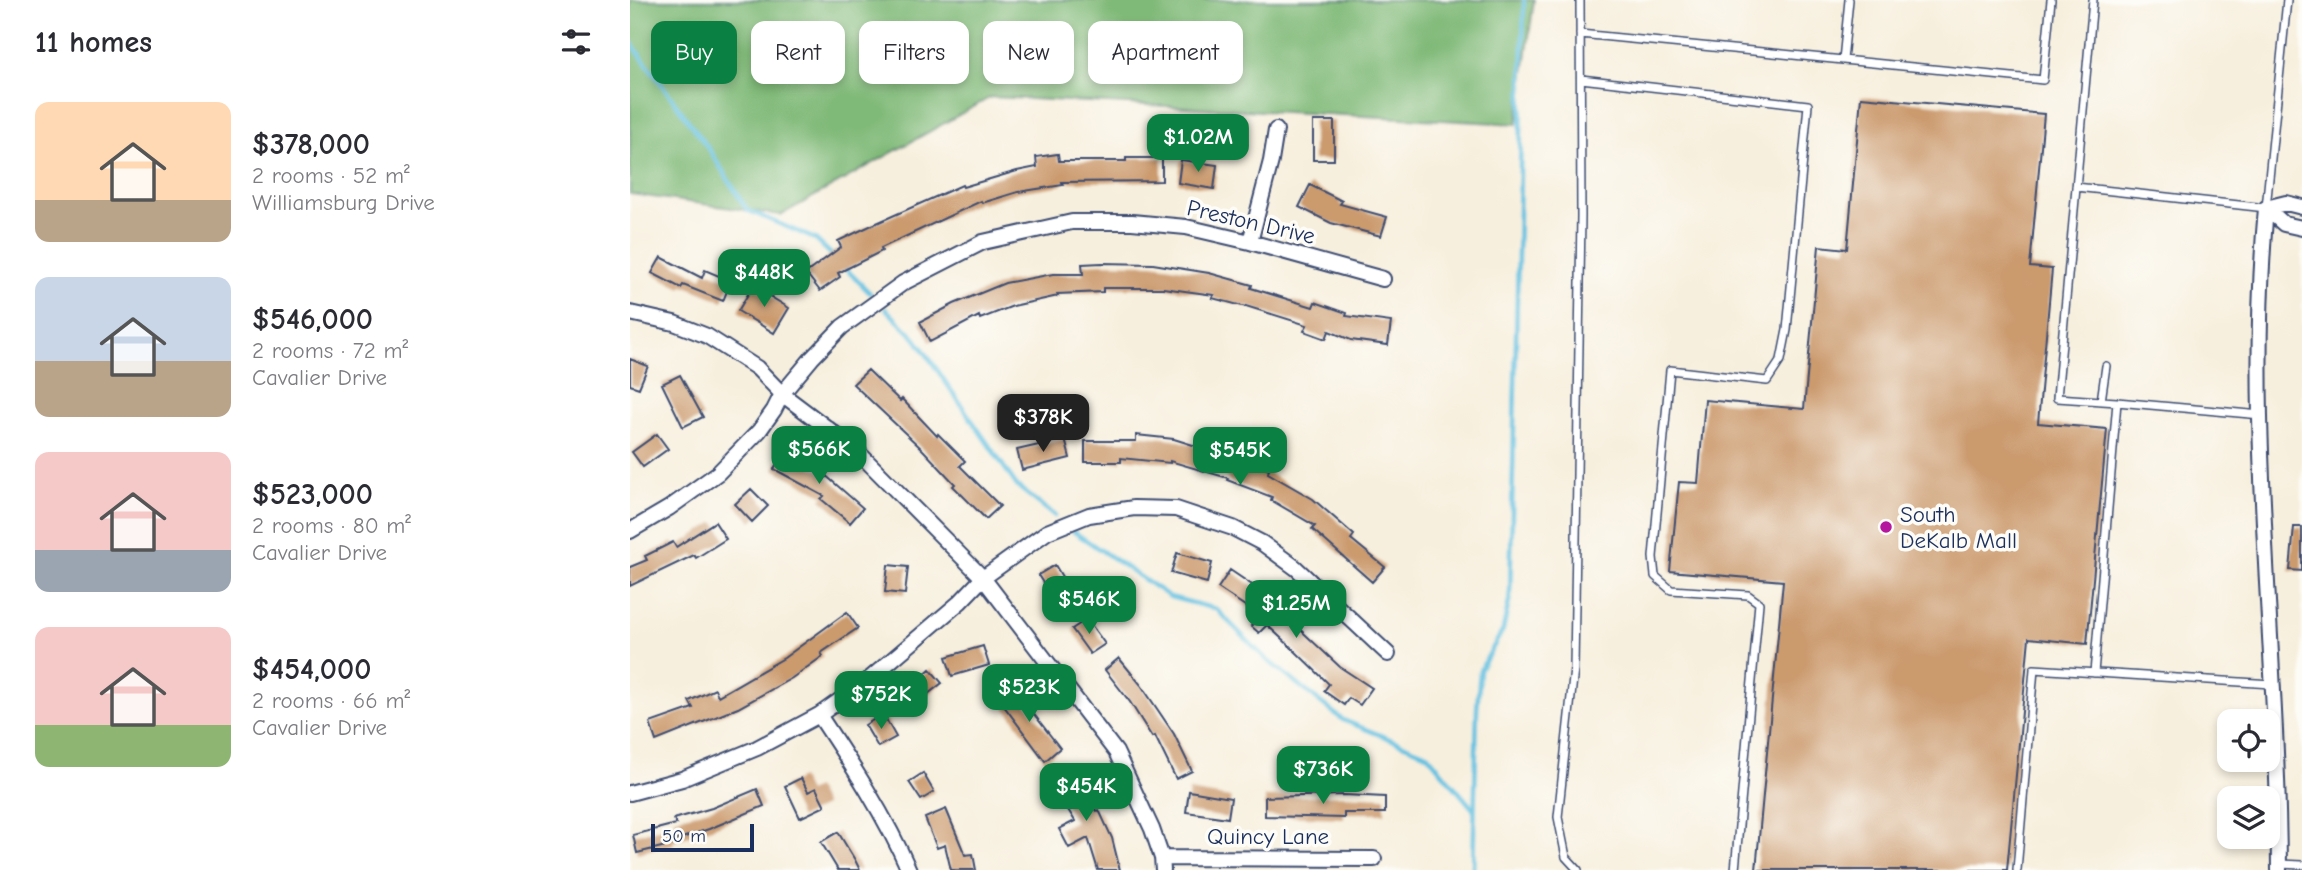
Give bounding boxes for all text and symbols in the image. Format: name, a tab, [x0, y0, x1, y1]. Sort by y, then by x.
chip: Buy	[651, 21, 737, 84]
chip: Rent	[751, 21, 845, 84]
chip: Filters	[859, 21, 969, 84]
chip: New	[983, 21, 1074, 84]
chip: Apartment	[1088, 21, 1243, 84]
icon: filters	[557, 23, 595, 61]
text: 11 homes	[35, 25, 152, 60]
pin: $1.02M	[1141, 114, 1255, 174]
text: $1.02M	[1163, 123, 1233, 150]
text: $378,000	[252, 127, 370, 162]
icon: home	[91, 130, 175, 214]
text: 2 rooms · 52 m²	[252, 162, 410, 189]
text: Williamsburg Drive	[252, 189, 435, 216]
street label: Preston Drive	[1184, 194, 1318, 250]
pin: $448K	[715, 250, 813, 309]
text: $448K	[734, 258, 794, 285]
text: $546,000	[252, 302, 373, 337]
icon: home	[91, 305, 175, 389]
text: 2 rooms · 72 m²	[252, 337, 408, 364]
text: Cavalier Drive	[252, 364, 387, 391]
pin: $378K	[994, 394, 1092, 454]
text: $378K	[1013, 403, 1073, 430]
pin: $566K	[770, 426, 868, 486]
pin: $545K	[1191, 428, 1289, 487]
text: $566K	[787, 435, 851, 462]
text: $545K	[1209, 436, 1271, 463]
text: $523,000	[252, 477, 373, 512]
icon: home	[91, 480, 175, 564]
place label: South DeKalb Mall	[1900, 501, 2017, 554]
text: 2 rooms · 80 m²	[252, 512, 411, 539]
marker: South DeKalb Mall	[1878, 519, 1894, 535]
text: Cavalier Drive	[252, 539, 387, 566]
pin: $546K	[1040, 576, 1138, 636]
pin: $1.25M	[1239, 580, 1353, 640]
text: $546K	[1058, 585, 1120, 612]
text: $1.25M	[1261, 589, 1331, 616]
text: $454,000	[252, 652, 371, 687]
icon: home	[91, 655, 175, 739]
pin: $523K	[980, 664, 1078, 724]
pin: $752K	[832, 672, 930, 731]
text: $523K	[998, 673, 1060, 700]
text: $752K	[851, 680, 911, 707]
text: 2 rooms · 66 m²	[252, 687, 410, 714]
map controls	[2217, 709, 2280, 849]
button: locate	[2217, 709, 2280, 772]
text: Cavalier Drive	[252, 714, 387, 741]
pin: $736K	[1274, 746, 1372, 806]
text: $736K	[1293, 755, 1353, 782]
pin: $454K	[1037, 764, 1135, 823]
text: $454K	[1056, 772, 1116, 799]
button: layers	[2217, 786, 2280, 849]
scale bar	[651, 821, 754, 853]
street label: Quincy Lane	[1207, 823, 1329, 850]
text: 50 m	[662, 825, 706, 847]

